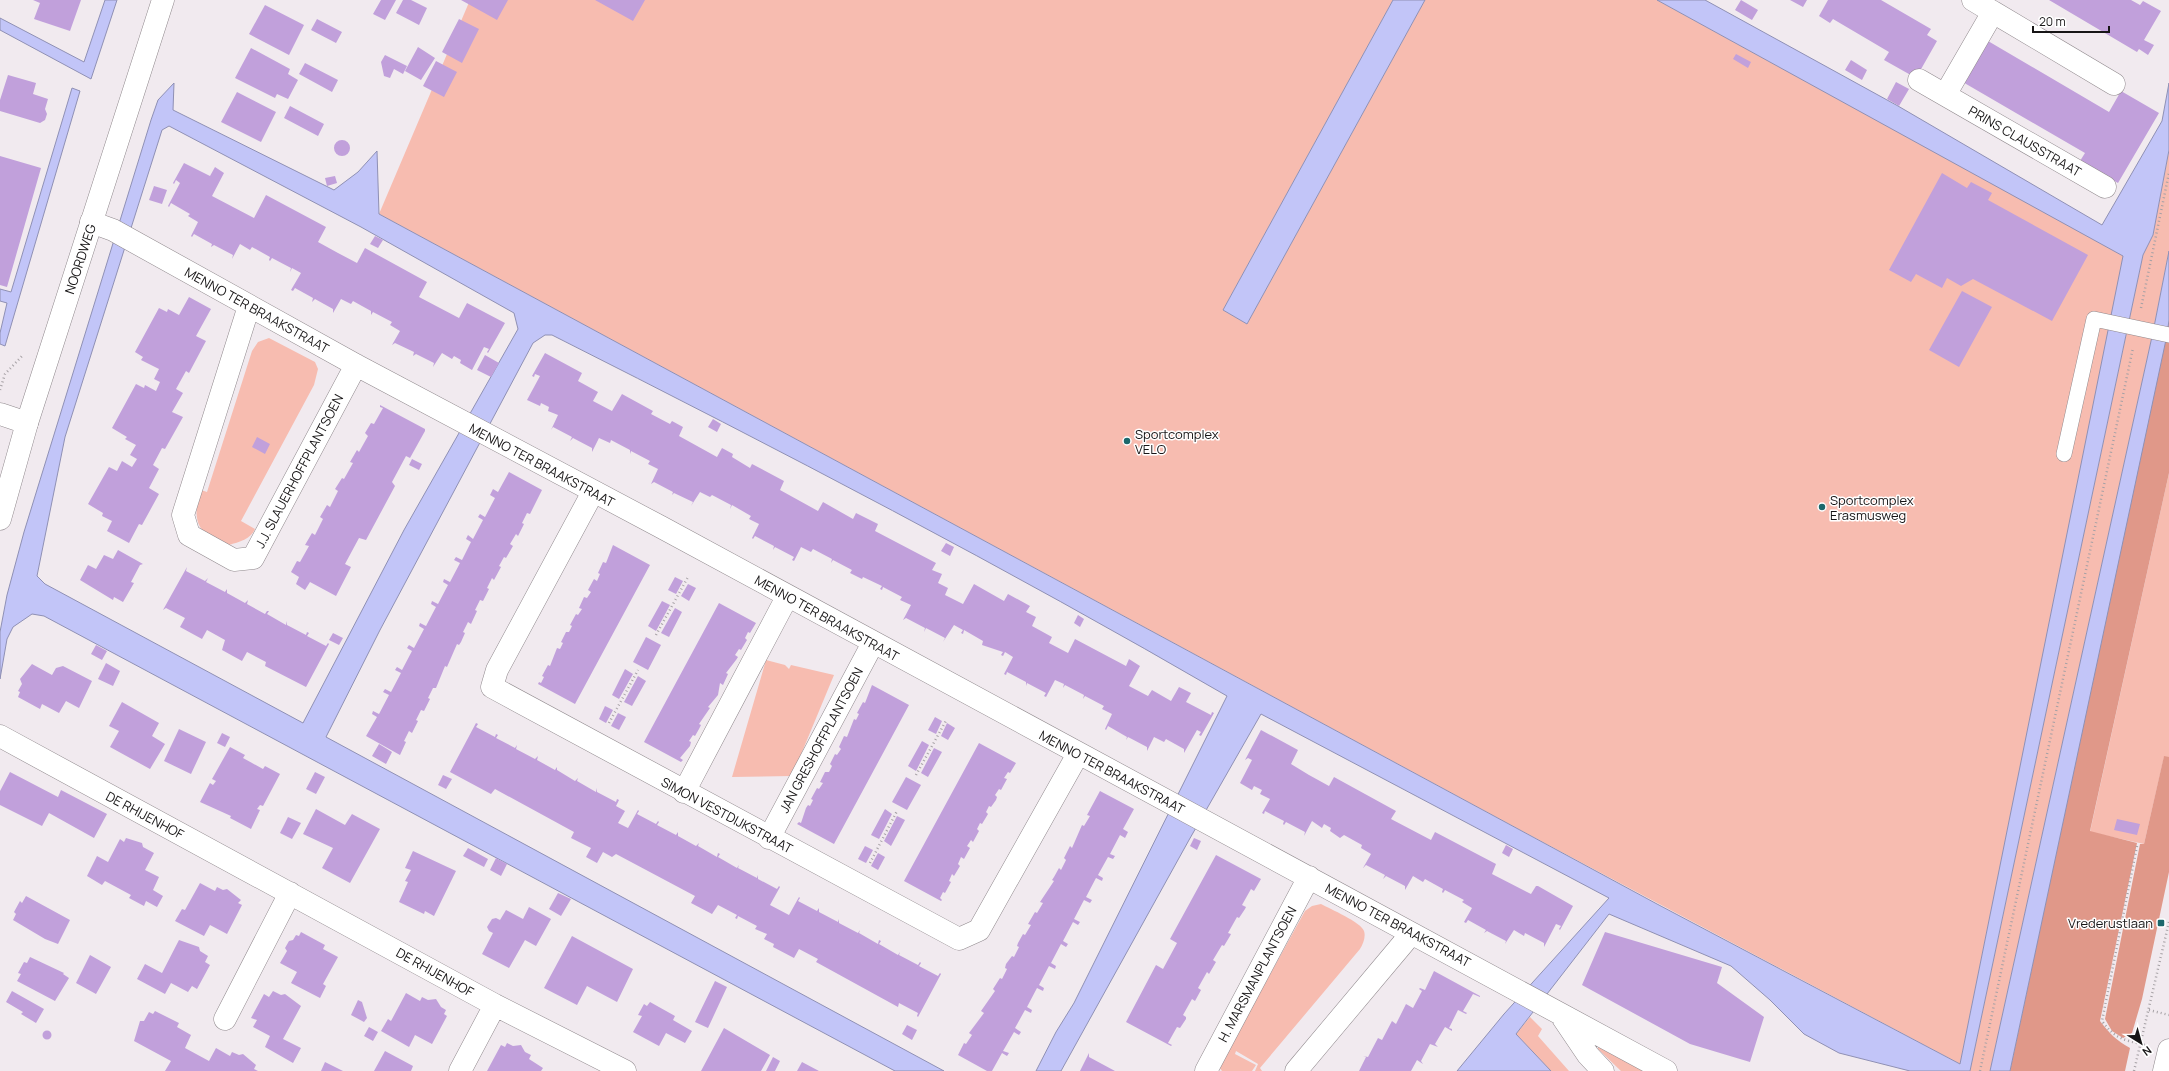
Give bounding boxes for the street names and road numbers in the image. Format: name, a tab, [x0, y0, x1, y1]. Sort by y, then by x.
street label: PRINS CLAUSSTRAAT	[1965, 101, 2085, 181]
street label: NOORDWEG	[60, 222, 100, 296]
street label: MENNO TER BRAAKSTRAAT	[182, 263, 333, 357]
street label: J.J. SLAUERHOFFPLANTSOEN	[251, 391, 347, 551]
street label: MENNO TER BRAAKSTRAAT	[466, 419, 618, 511]
street label: MENNO TER BRAAKSTRAAT	[752, 571, 903, 665]
street label: JAN GRESHOFFPLANTSOEN	[775, 664, 867, 816]
street label: MENNO TER BRAAKSTRAAT	[1036, 726, 1188, 818]
street label: SIMON VESTDIJKSTRAAT	[658, 773, 796, 857]
street label: DE RHIJENHOF	[103, 787, 188, 843]
street label: MENNO TER BRAAKSTRAAT	[1322, 879, 1474, 971]
street label: H. MARSMANPLANTSOEN	[1214, 903, 1300, 1045]
street label: DE RHIJENHOF	[393, 943, 477, 1001]

